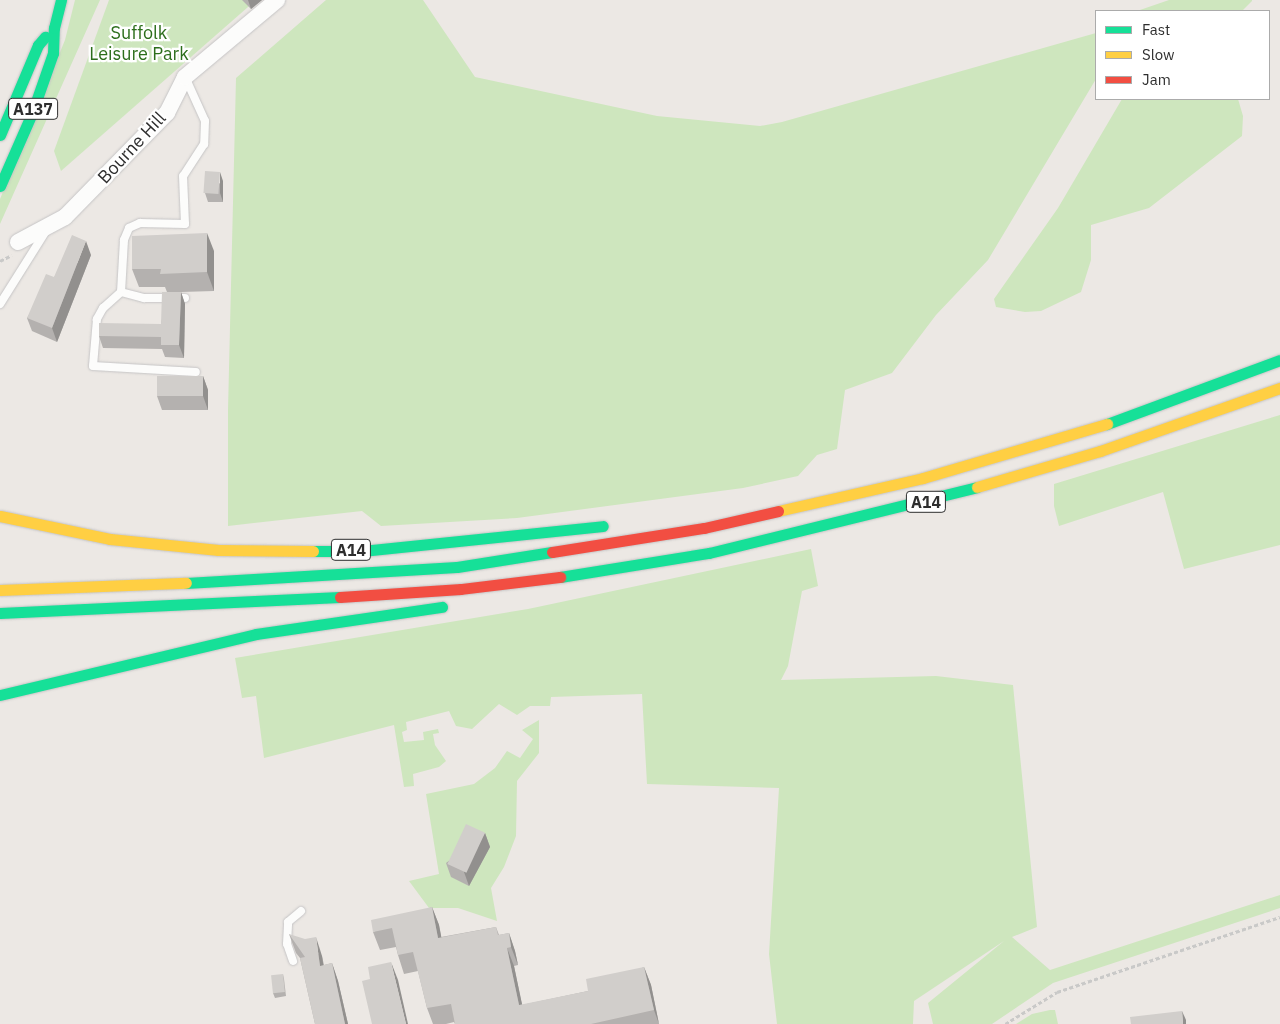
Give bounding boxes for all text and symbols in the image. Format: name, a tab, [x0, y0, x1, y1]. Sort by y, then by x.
legend	[1095, 10, 1270, 100]
text: Fast	[1142, 20, 1170, 39]
park label: Suffolk Leisure Park	[89, 23, 189, 66]
text: Slow	[1142, 45, 1175, 64]
text: Jam	[1142, 70, 1171, 89]
road number: A137	[8, 96, 58, 122]
street label: Bourne Hill	[93, 108, 171, 188]
road number: A14	[905, 488, 947, 516]
road number: A14	[330, 536, 372, 564]

